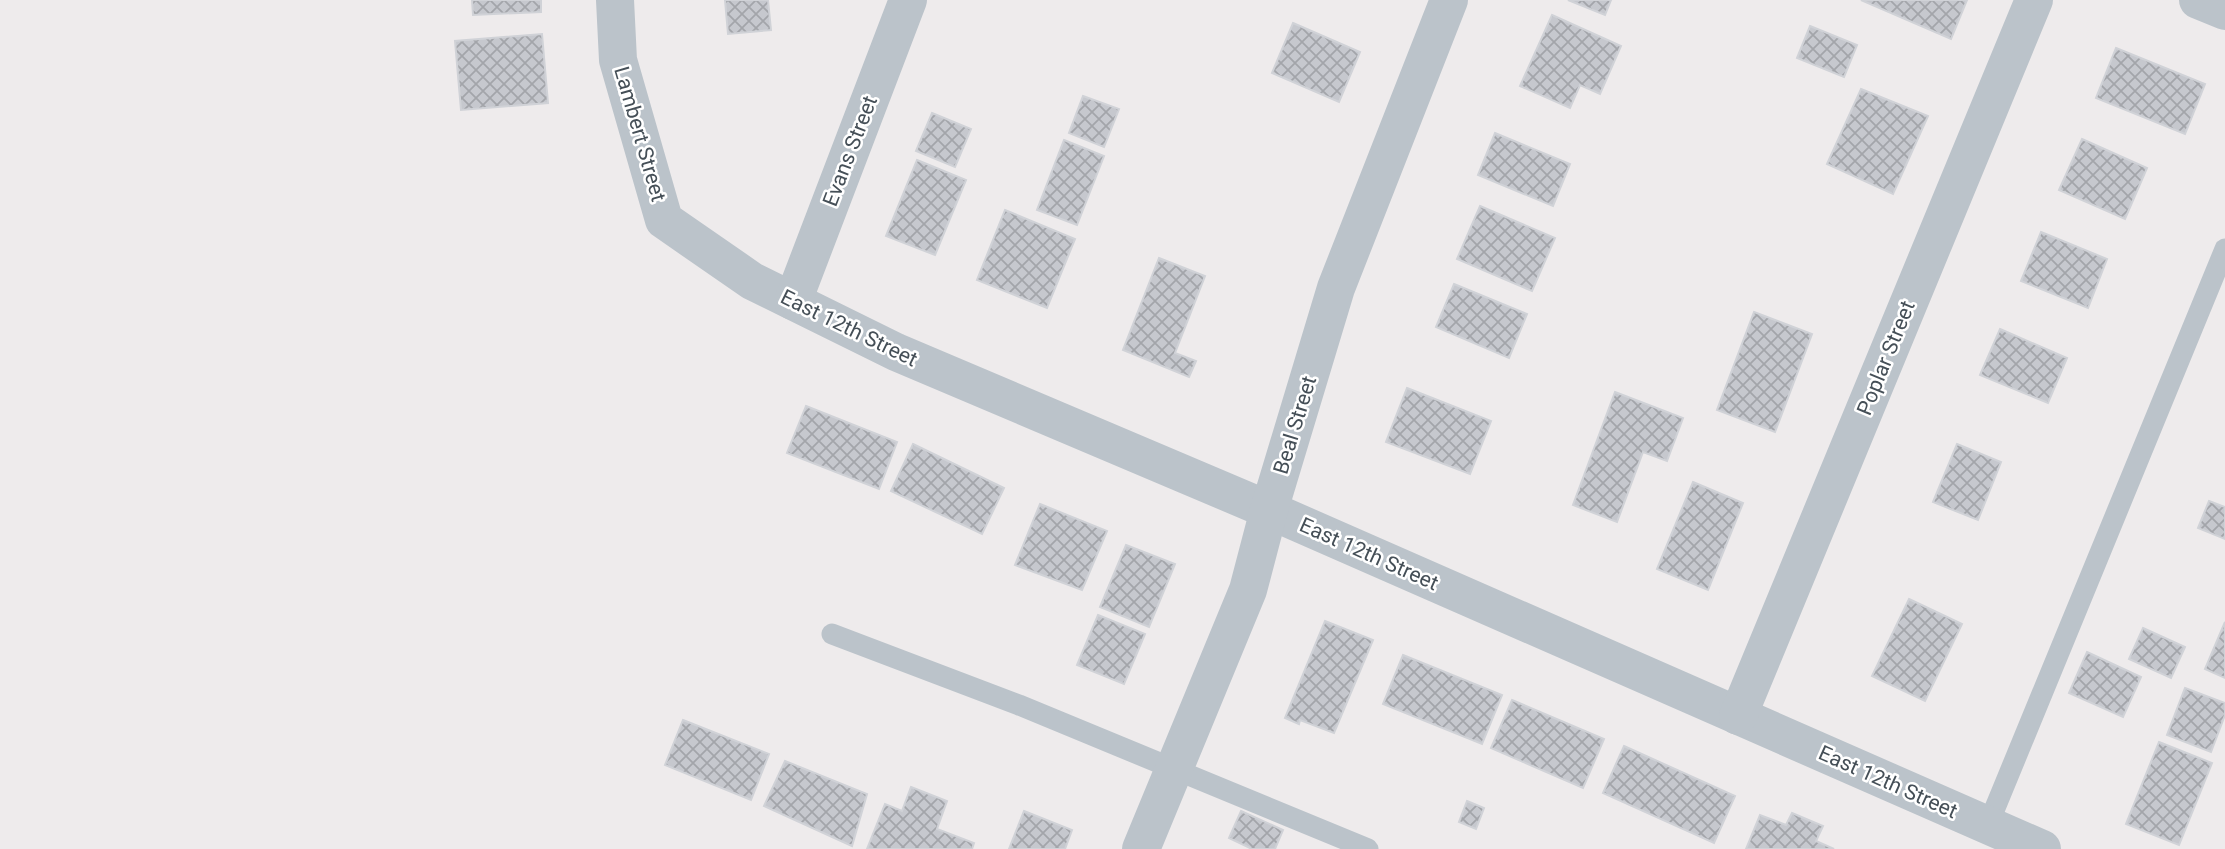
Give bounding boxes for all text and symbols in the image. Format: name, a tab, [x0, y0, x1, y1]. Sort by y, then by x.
street label: Lambert Street	[609, 64, 671, 204]
street label: Evans Street	[818, 92, 882, 210]
street label: East 12th Street	[777, 285, 921, 371]
street label: Poplar Street	[1852, 297, 1920, 419]
street label: Beal Street	[1269, 373, 1321, 477]
street label: East 12th Street	[1296, 513, 1442, 595]
street label: East 12th Street	[1815, 741, 1961, 823]

